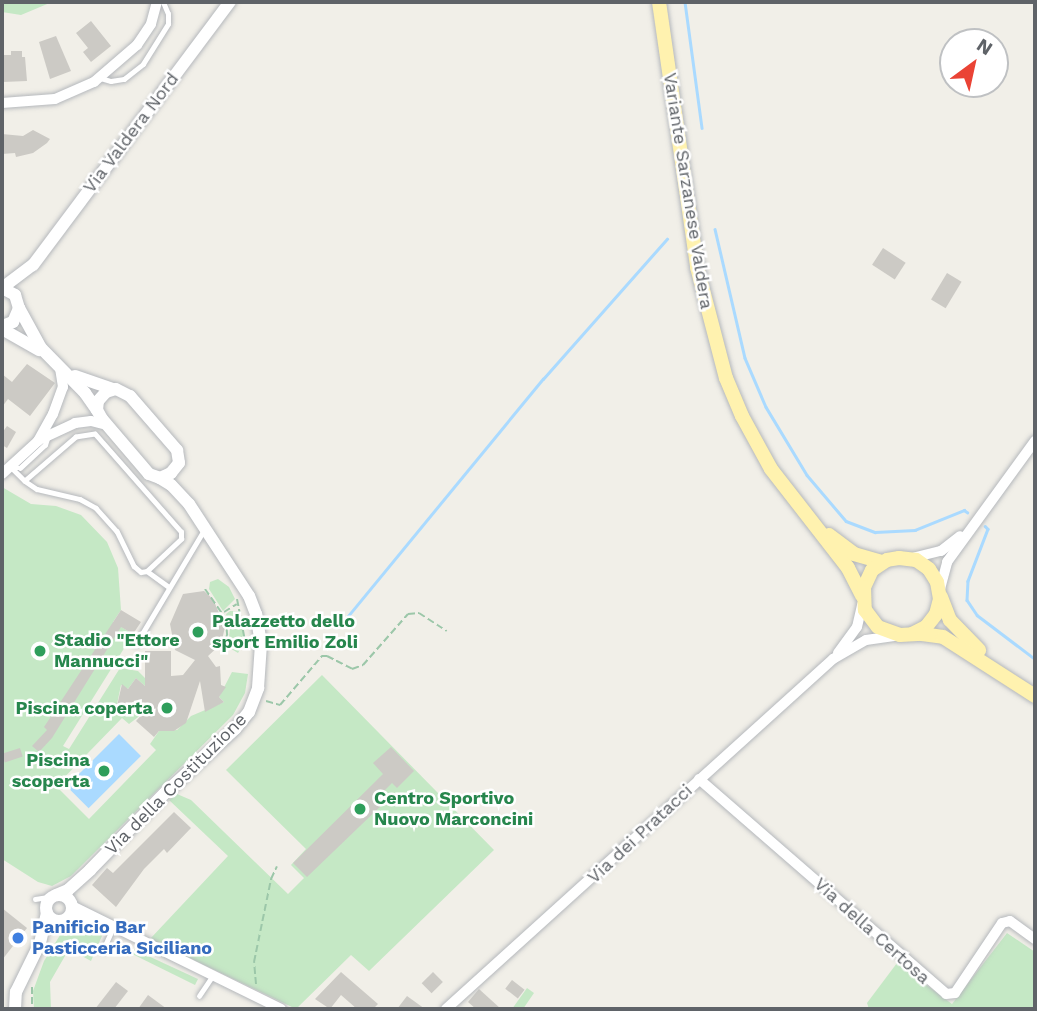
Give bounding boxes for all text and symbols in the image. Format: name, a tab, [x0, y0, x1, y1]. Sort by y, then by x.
north arrow	[939, 28, 1009, 98]
text: N	[972, 33, 997, 60]
street label: Via Valdera Nord	[78, 68, 184, 198]
street label: Variante Sarzanese Valdera	[659, 71, 717, 311]
place label: Palazzetto dello sport Emilio Zoli	[212, 611, 358, 654]
marker: Palazzetto dello sport Emilio Zoli	[190, 624, 206, 640]
place label: Stadio "Ettore Mannucci"	[54, 630, 180, 672]
marker: Stadio "Ettore Mannucci"	[32, 643, 48, 659]
place label: Piscina coperta	[15, 697, 153, 719]
marker: Piscina coperta	[159, 700, 175, 716]
street label: Via della Costituzione	[100, 708, 252, 860]
place label: Piscina scoperta	[12, 750, 90, 792]
marker: Piscina scoperta	[96, 763, 112, 779]
street label: Via dei Pratacci	[583, 780, 697, 888]
place label: Centro Sportivo Nuovo Marconcini	[374, 788, 533, 830]
marker: Centro Sportivo Nuovo Marconcini	[352, 801, 368, 817]
street label: Via della Certosa	[809, 873, 935, 989]
place label: Panificio Bar Pasticceria Siciliano	[32, 917, 212, 960]
marker: Panificio Bar Pasticceria Siciliano	[10, 930, 26, 946]

